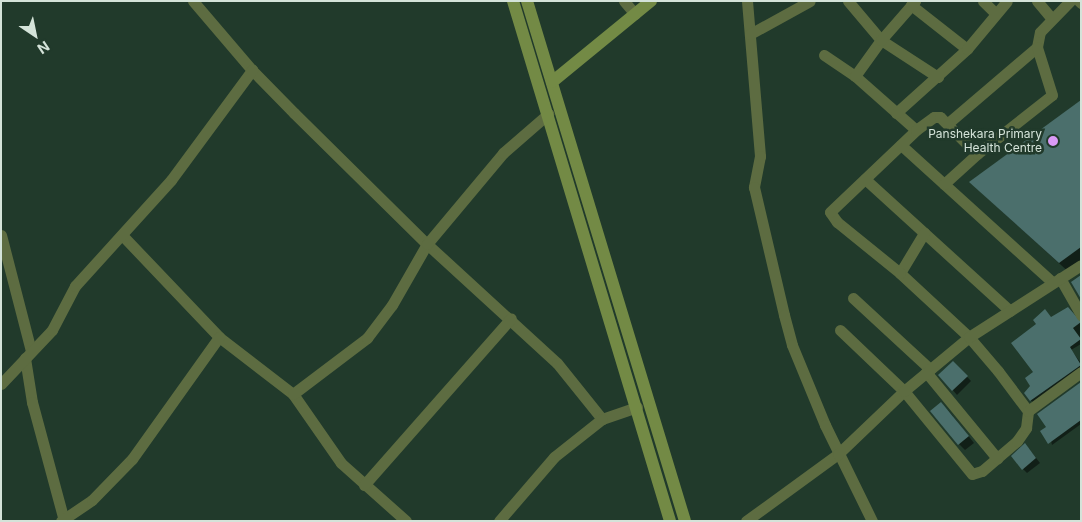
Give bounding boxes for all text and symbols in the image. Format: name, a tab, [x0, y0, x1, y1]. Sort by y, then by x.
north arrow	[10, 10, 60, 60]
text: N	[34, 38, 53, 58]
place label: Panshekara Primary Health Centre	[928, 127, 1042, 155]
marker: Panshekara Primary Health Centre	[1046, 134, 1060, 148]

